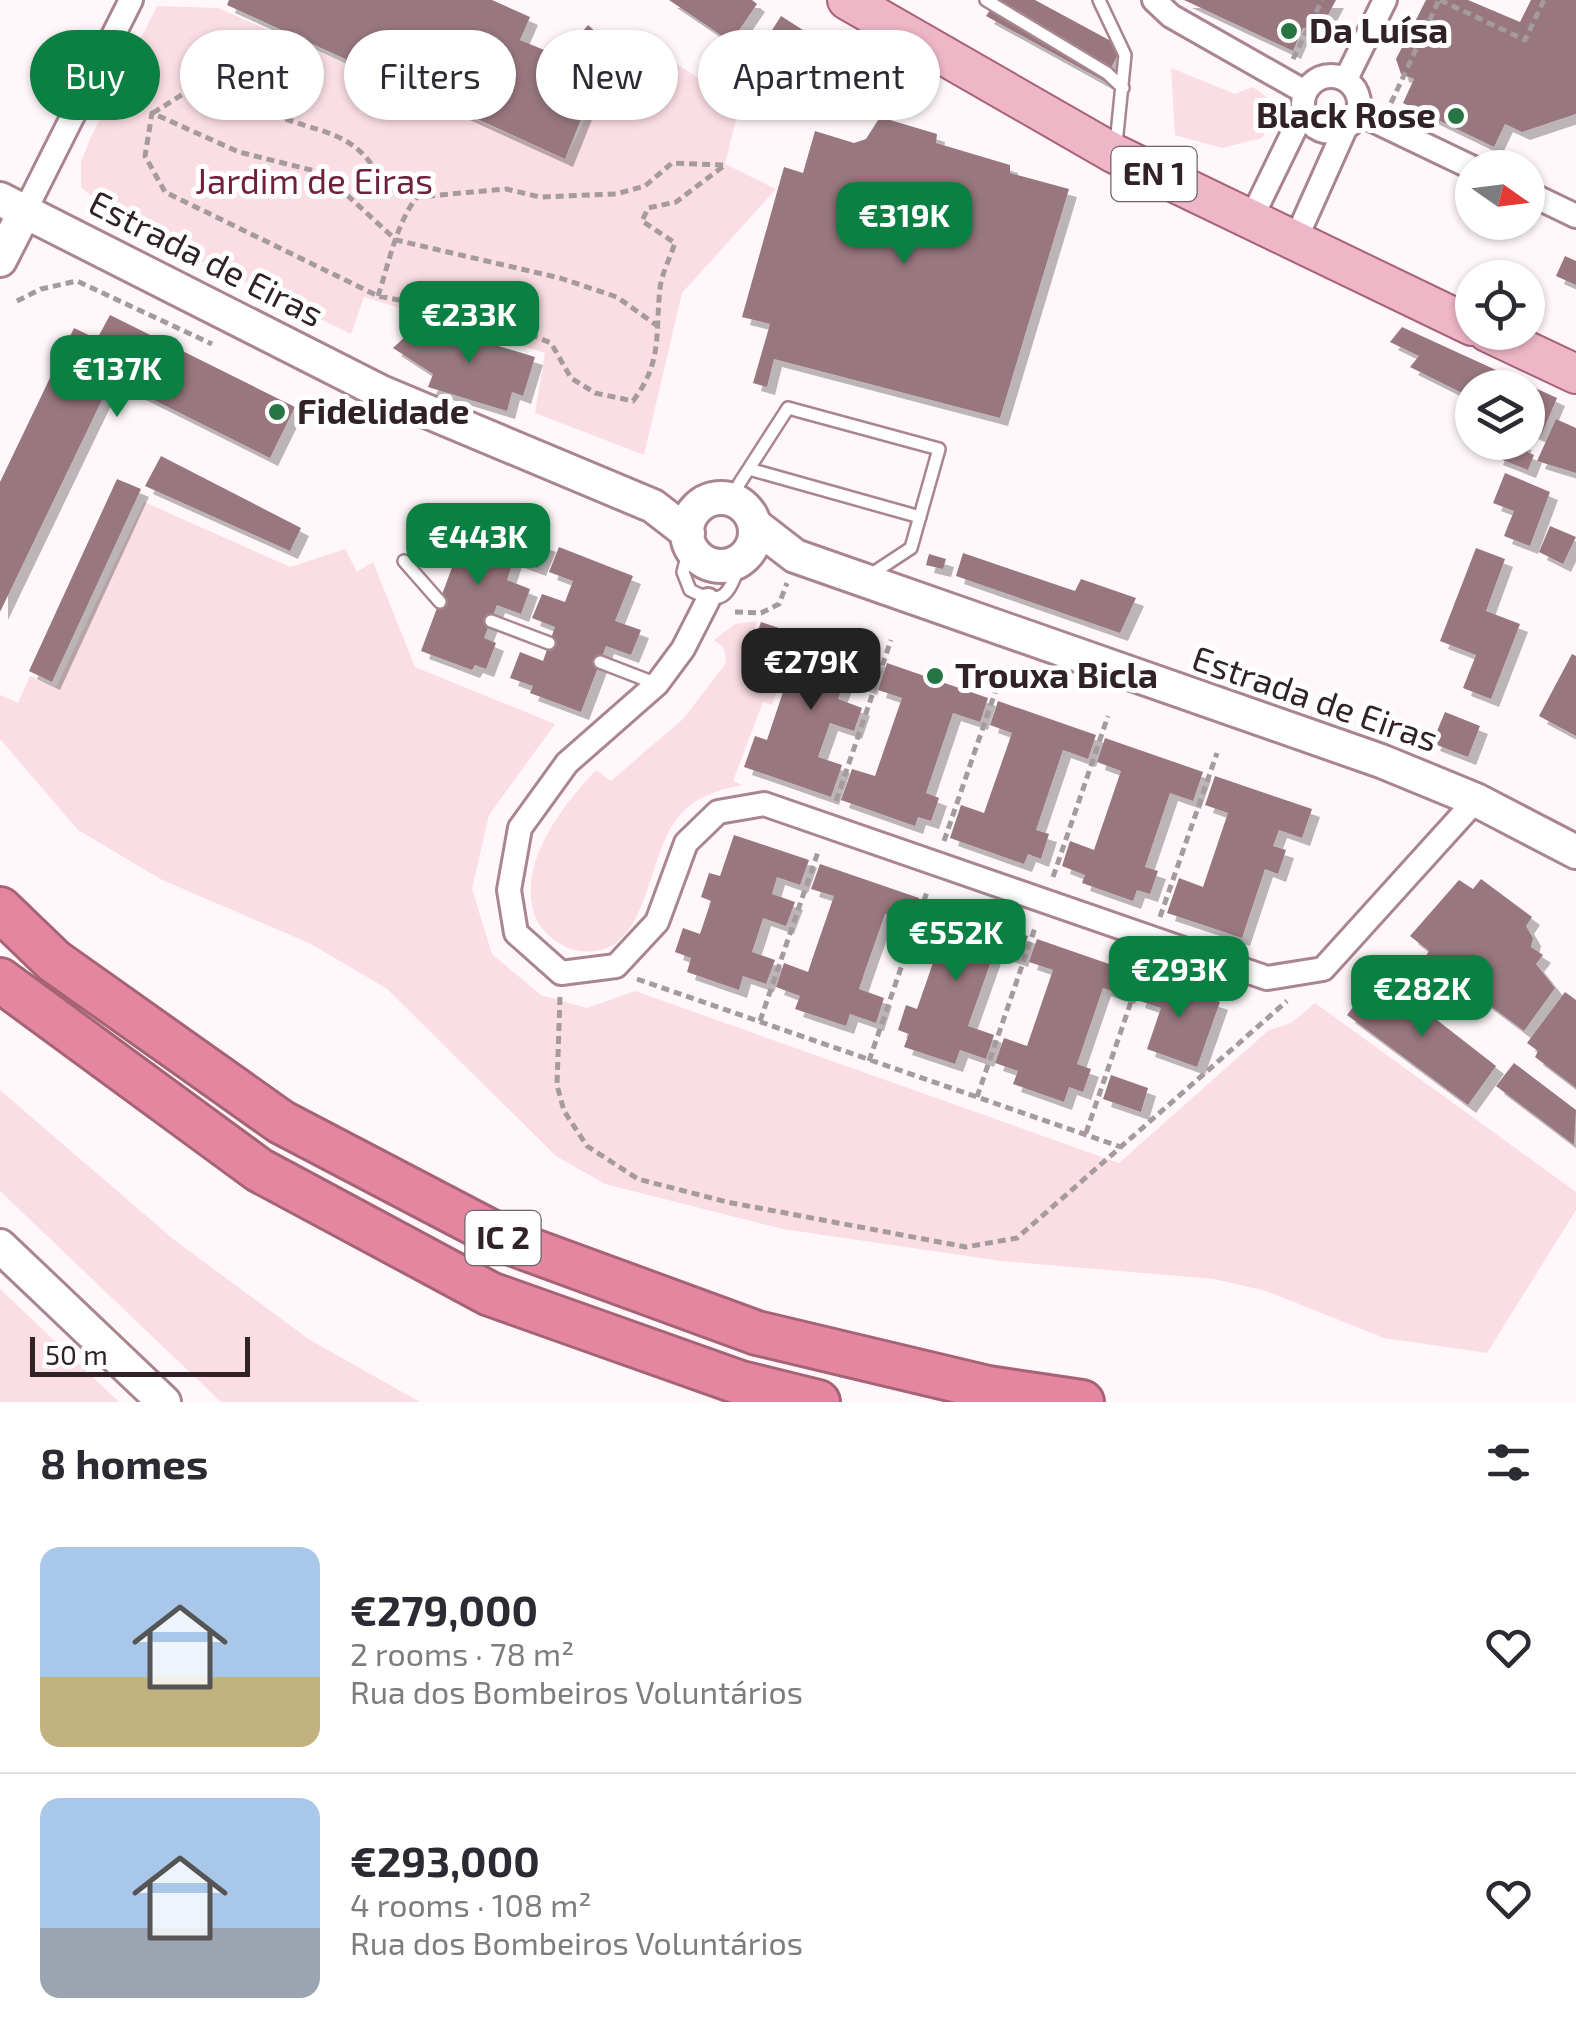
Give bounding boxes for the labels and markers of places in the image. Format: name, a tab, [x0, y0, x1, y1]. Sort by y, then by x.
place label: Da Luísa	[1309, 8, 1448, 50]
marker: Da Luísa	[1278, 20, 1300, 42]
place label: Black Rose	[1256, 93, 1436, 135]
marker: Black Rose	[1445, 105, 1467, 127]
pin: €319K	[834, 182, 974, 267]
pin: €233K	[399, 281, 539, 366]
pin: €137K	[47, 335, 187, 420]
place label: Fidelidade	[297, 389, 469, 431]
marker: Fidelidade	[266, 401, 288, 423]
pin: €443K	[408, 503, 548, 588]
pin: €279K	[741, 628, 881, 713]
place label: Trouxa Bicla	[955, 653, 1158, 695]
marker: Trouxa Bicla	[924, 665, 946, 687]
pin: €552K	[886, 899, 1026, 984]
pin: €293K	[1109, 936, 1249, 1021]
pin: €282K	[1352, 955, 1492, 1040]

